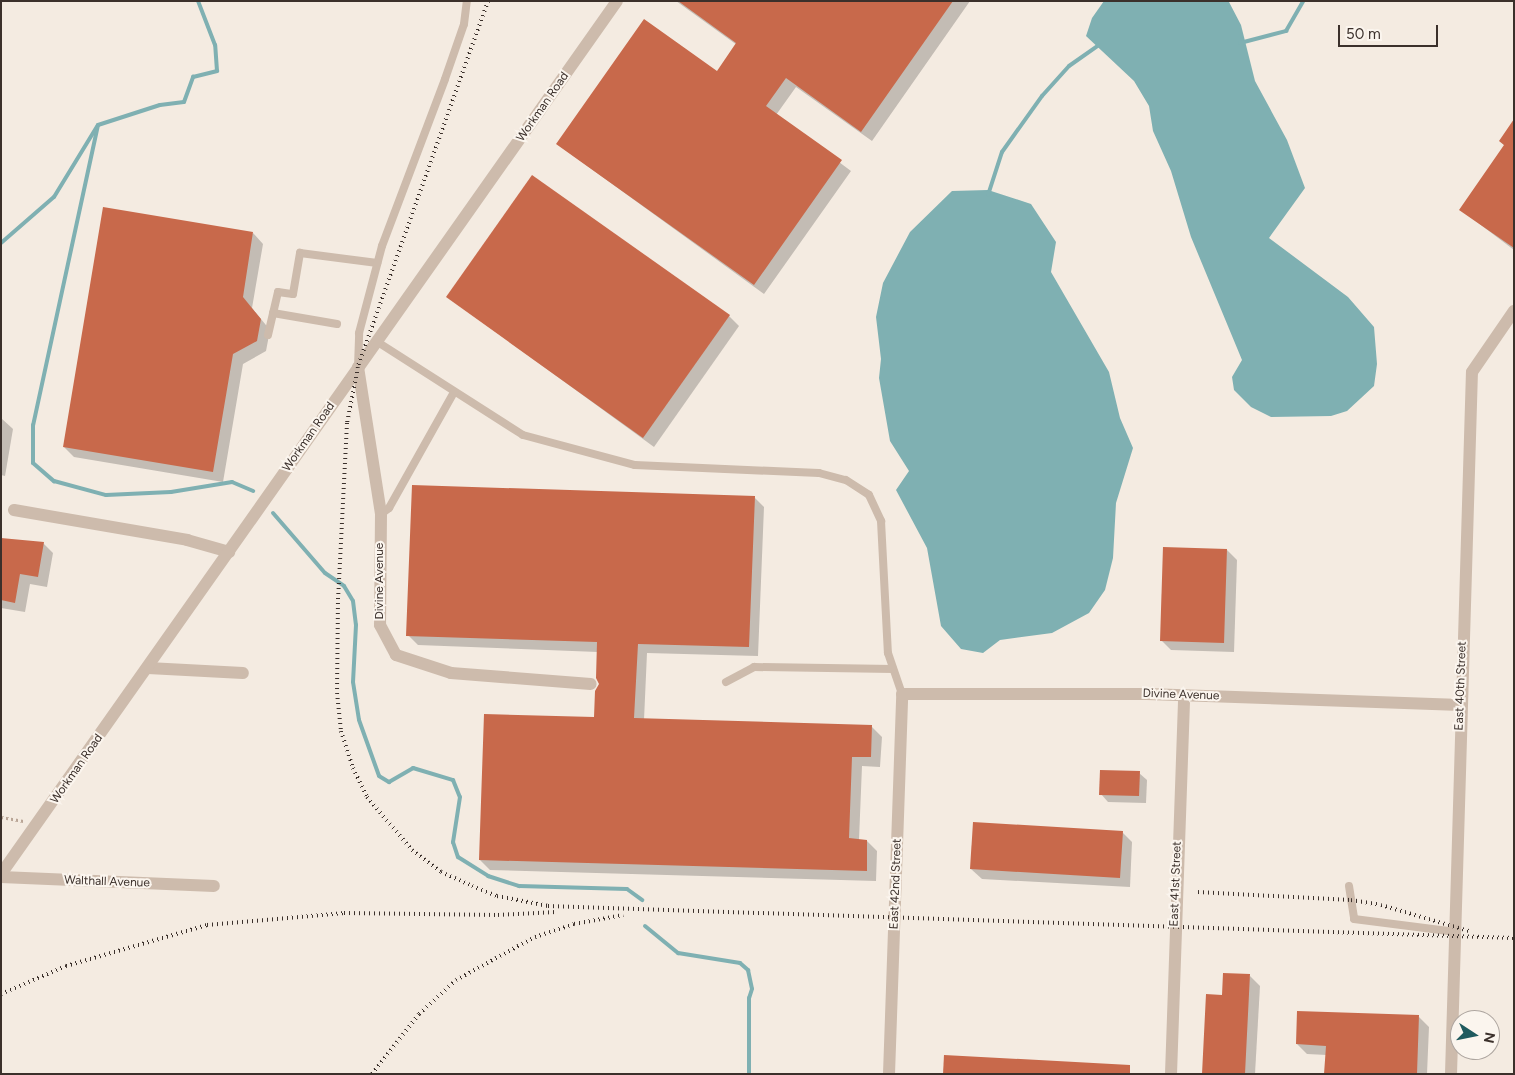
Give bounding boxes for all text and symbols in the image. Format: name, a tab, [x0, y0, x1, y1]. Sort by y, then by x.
scale bar	[1340, 15, 1440, 47]
text: 50 m	[1346, 25, 1381, 43]
street label: Workman Road	[514, 69, 572, 145]
street label: Workman Road	[280, 399, 338, 475]
street label: Divine Avenue	[373, 543, 387, 619]
street label: East 40th Street	[1452, 641, 1470, 731]
street label: Divine Avenue	[1142, 686, 1220, 704]
street label: Workman Road	[48, 731, 106, 807]
street label: East 42nd Street	[887, 838, 905, 930]
street label: East 41st Street	[1167, 841, 1185, 927]
street label: Walthall Avenue	[64, 873, 150, 891]
north arrow	[1450, 1010, 1500, 1060]
text: N	[1480, 1031, 1499, 1045]

